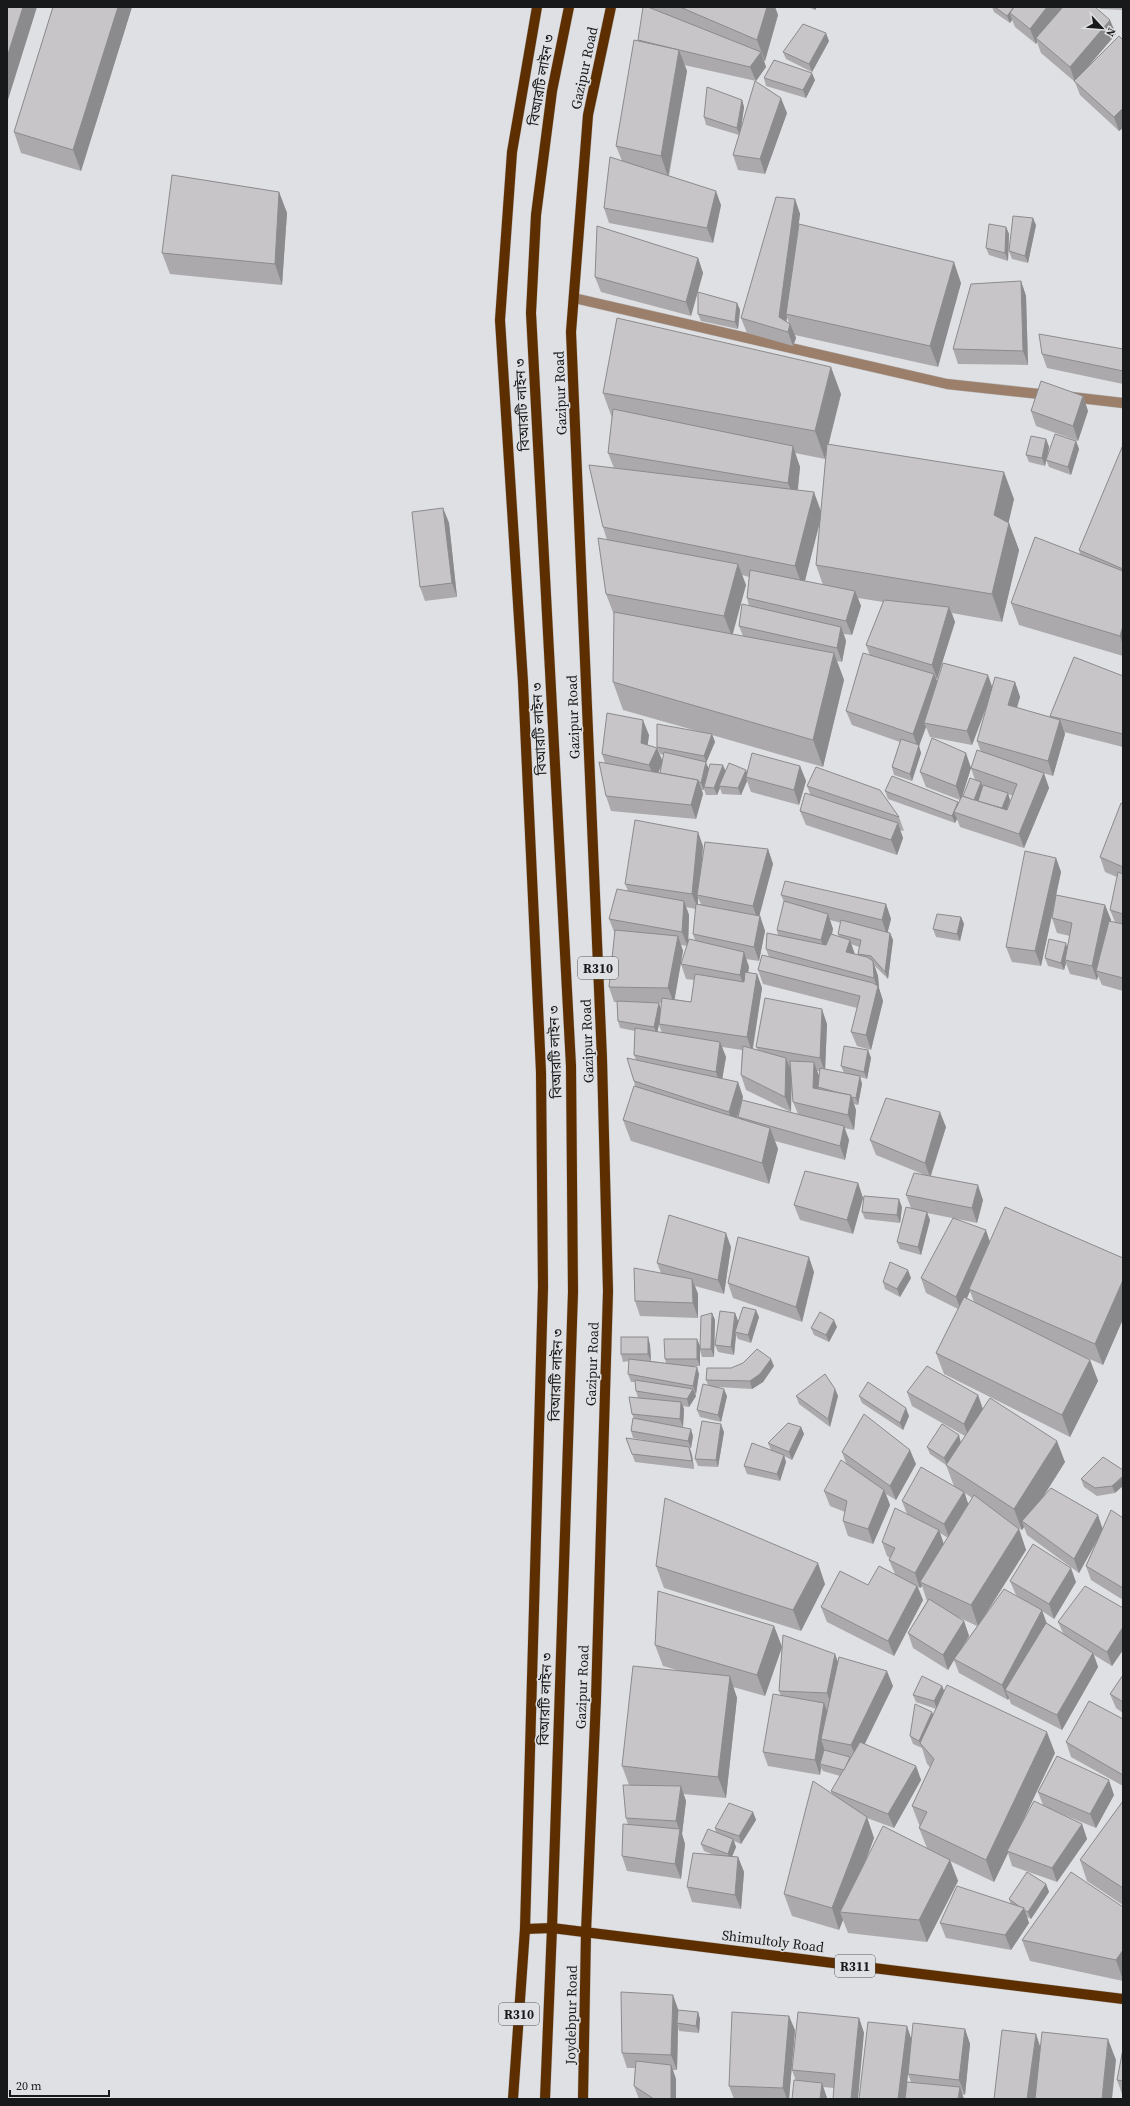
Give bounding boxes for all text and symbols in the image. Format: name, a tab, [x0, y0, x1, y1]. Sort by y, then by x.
north arrow	[1082, 8, 1122, 48]
street label: Gazipur Road	[565, 25, 603, 111]
text: N	[1102, 25, 1119, 39]
street label: বিআরটি লাইন ৩	[523, 33, 559, 128]
street label: Gazipur Road	[549, 351, 571, 435]
street label: বিআরটি লাইন ৩	[510, 358, 534, 453]
street label: Gazipur Road	[562, 675, 584, 759]
street label: বিআরটি লাইন ৩	[527, 682, 551, 777]
road number: R310	[578, 957, 618, 979]
street label: Gazipur Road	[576, 999, 598, 1083]
street label: বিআরটি লাইন ৩	[543, 1005, 567, 1100]
street label: Gazipur Road	[581, 1322, 603, 1406]
street label: বিআরটি লাইন ৩	[544, 1328, 568, 1423]
street label: Gazipur Road	[571, 1645, 593, 1729]
street label: বিআরটি লাইন ৩	[533, 1652, 557, 1747]
street label: Shimultoly Road	[721, 1925, 825, 1957]
road number: R311	[835, 1955, 875, 1977]
street label: Joydebpur Road	[560, 1965, 582, 2066]
road number: R310	[499, 2003, 539, 2025]
scale bar	[10, 2072, 109, 2098]
text: 20 m	[16, 2078, 42, 2094]

